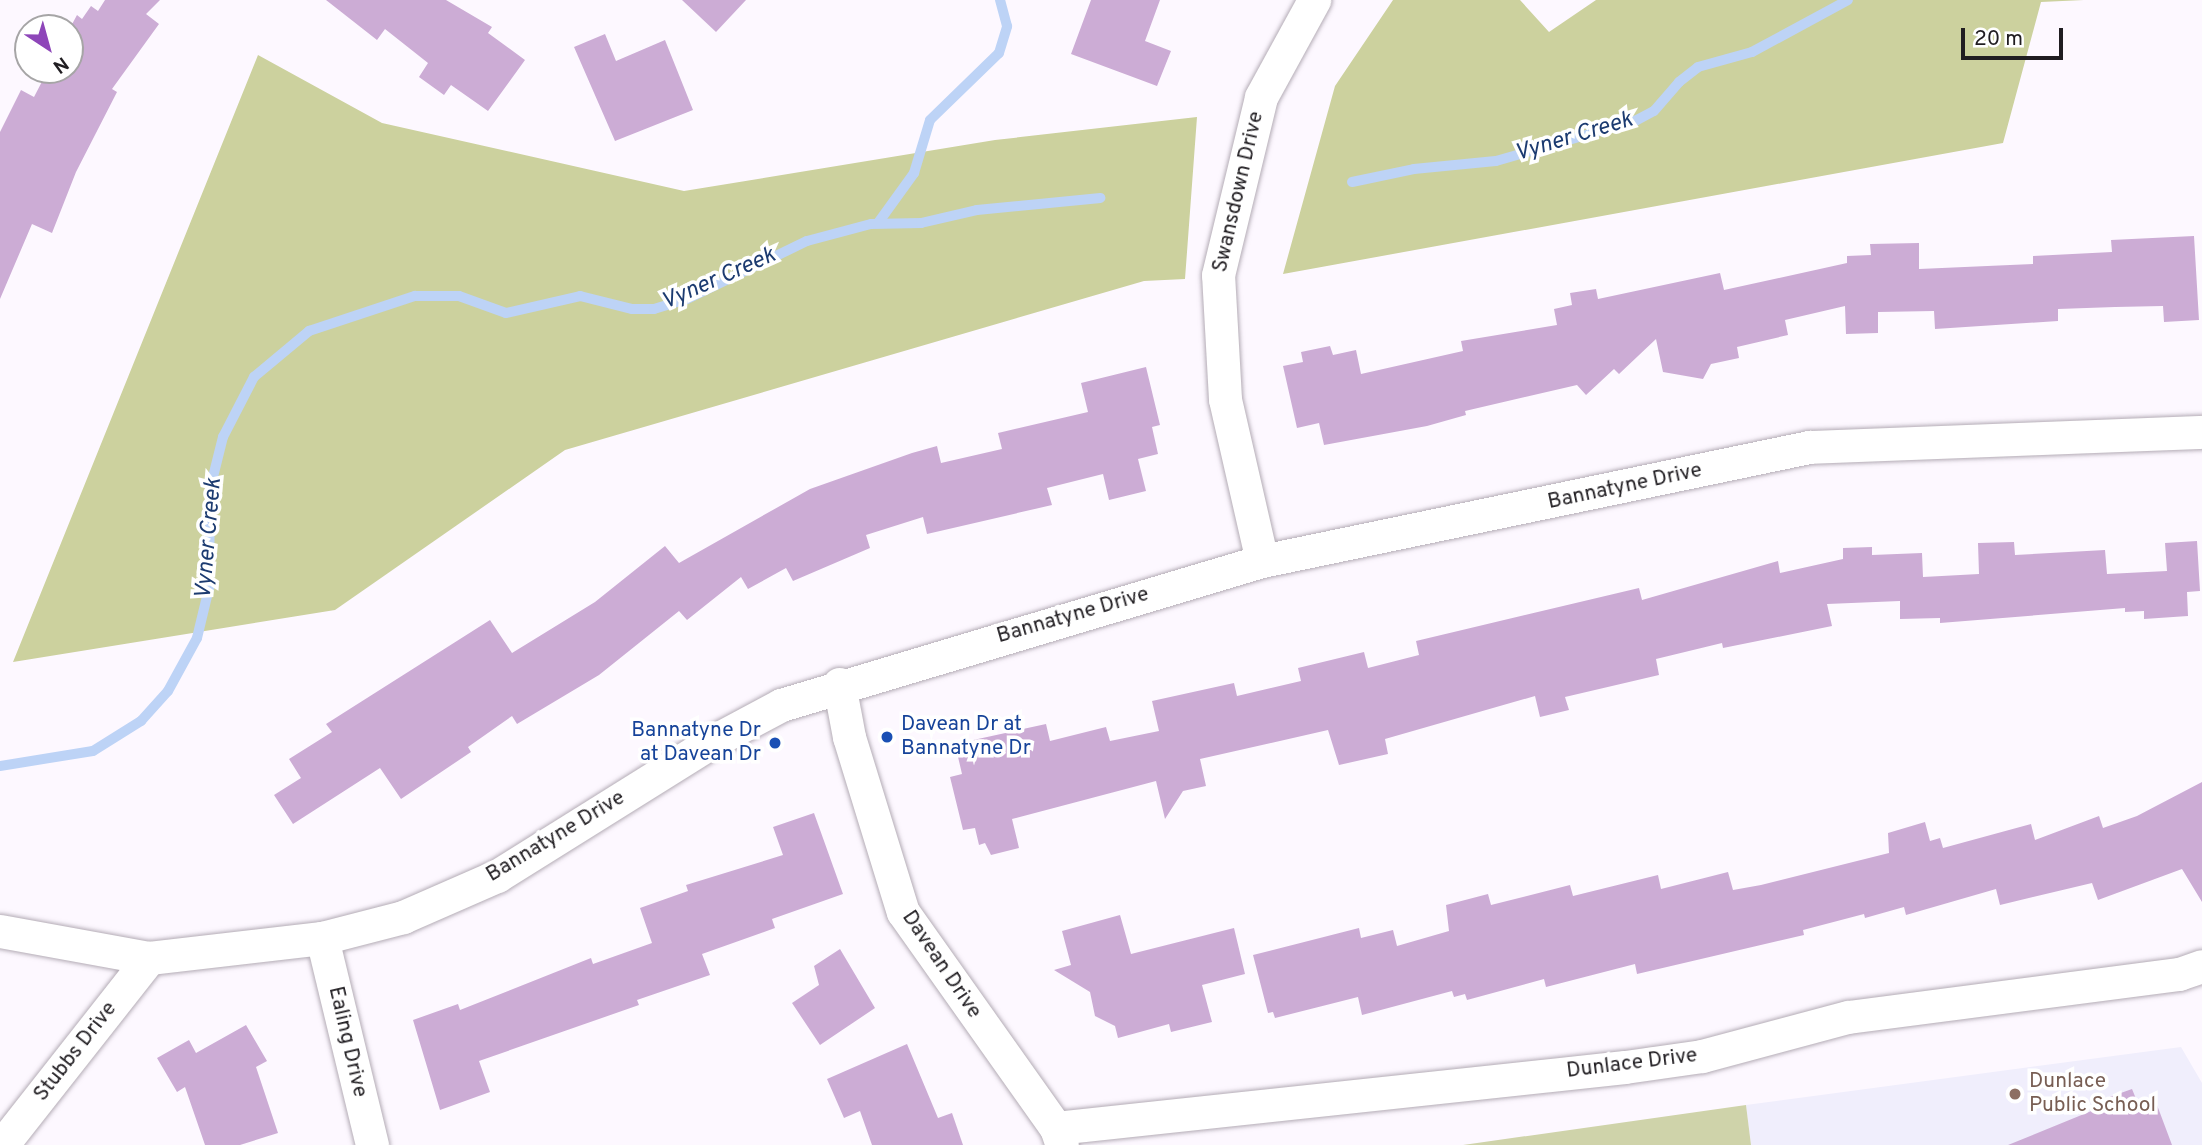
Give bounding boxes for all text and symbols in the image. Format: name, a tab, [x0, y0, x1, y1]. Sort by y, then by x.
north arrow	[14, 14, 84, 84]
scale bar	[1964, 14, 2066, 58]
text: 20 m	[1974, 26, 2023, 53]
text: N	[48, 51, 73, 78]
water label: Vyner Creek	[1512, 107, 1636, 169]
street label: Swansdown Drive	[1208, 109, 1270, 275]
water label: Vyner Creek	[658, 243, 780, 317]
street label: Bannatyne Drive	[1546, 458, 1704, 516]
water label: Vyner Creek	[191, 477, 229, 601]
street label: Bannatyne Drive	[994, 582, 1152, 650]
place label: Davean Dr at Bannatyne Dr	[901, 712, 1031, 762]
place label: Bannatyne Dr at Davean Dr	[631, 718, 761, 768]
marker: Davean Dr at Bannatyne Dr	[879, 729, 895, 745]
marker: Bannatyne Dr at Davean Dr	[767, 735, 783, 751]
street label: Bannatyne Drive	[482, 786, 630, 888]
street label: Davean Drive	[896, 906, 986, 1024]
street label: Ealing Drive	[322, 984, 372, 1100]
street label: Stubbs Drive	[29, 997, 123, 1107]
street label: Dunlace Drive	[1565, 1043, 1699, 1085]
place label: Dunlace Public School	[2029, 1069, 2156, 1119]
marker: Dunlace Public School	[2007, 1086, 2023, 1102]

